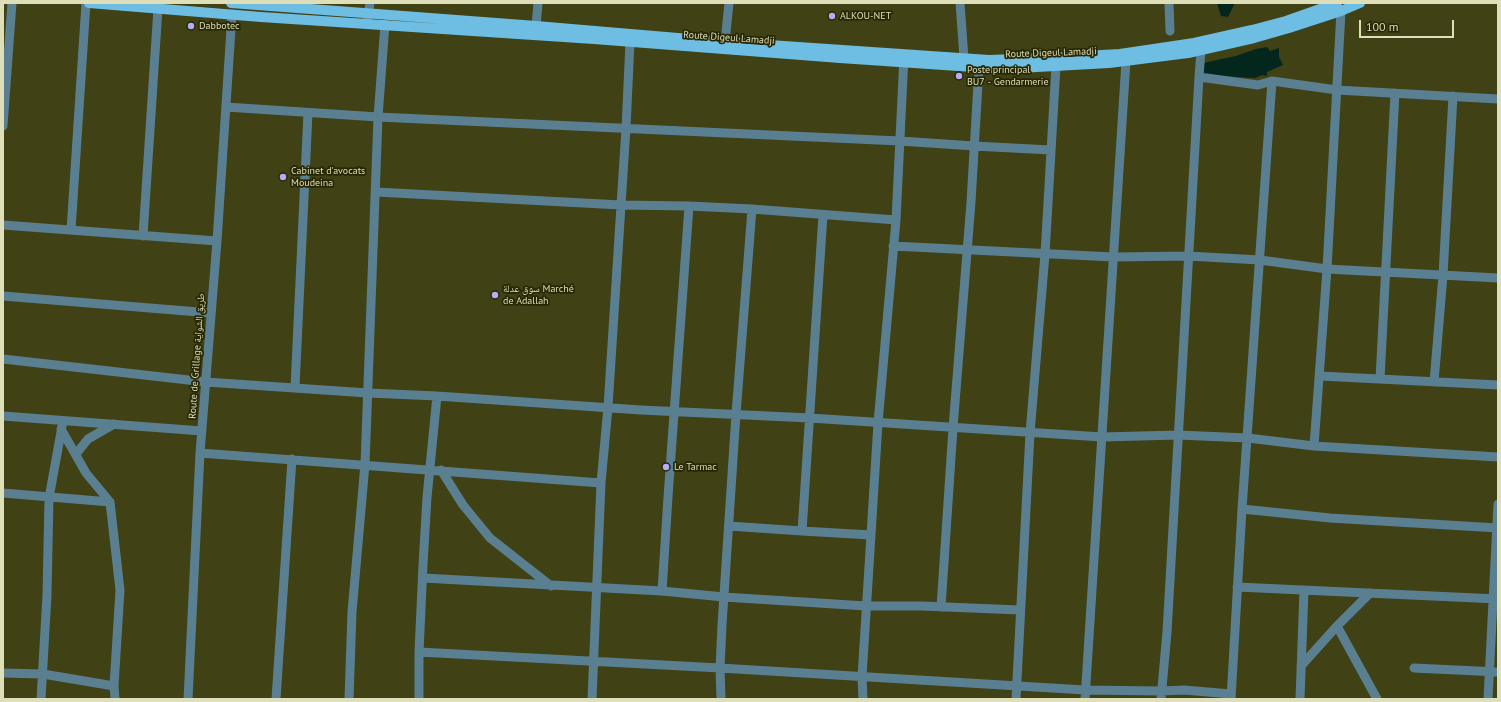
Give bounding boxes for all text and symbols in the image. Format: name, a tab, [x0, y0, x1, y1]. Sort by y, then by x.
place label: ALKOU-NET	[840, 10, 891, 22]
marker: ALKOU-NET	[827, 11, 837, 21]
scale bar	[1361, 12, 1456, 38]
text: 100 m	[1366, 19, 1399, 34]
place label: Dabbotec	[199, 20, 239, 32]
marker: Dabbotec	[186, 21, 196, 31]
street label: Route Digeul Lamadji	[683, 29, 775, 47]
street label: Route Digeul Lamadji	[1005, 45, 1097, 61]
place label: Poste principal BU7 - Gendarmerie	[967, 64, 1049, 88]
marker: Poste principal BU7 - Gendarmerie	[954, 71, 964, 81]
place label: Cabinet d'avocats Moudeina	[291, 165, 365, 188]
marker: Cabinet d'avocats Moudeina	[278, 172, 288, 182]
place label: سوق عدلة Marché de Adallah	[503, 283, 574, 306]
marker: سوق عدلة Marché de Adallah	[490, 290, 500, 300]
street label: Route de Grillage طريق الشواية	[187, 293, 207, 419]
place label: Le Tarmac	[674, 461, 717, 473]
marker: Le Tarmac	[661, 462, 671, 472]

